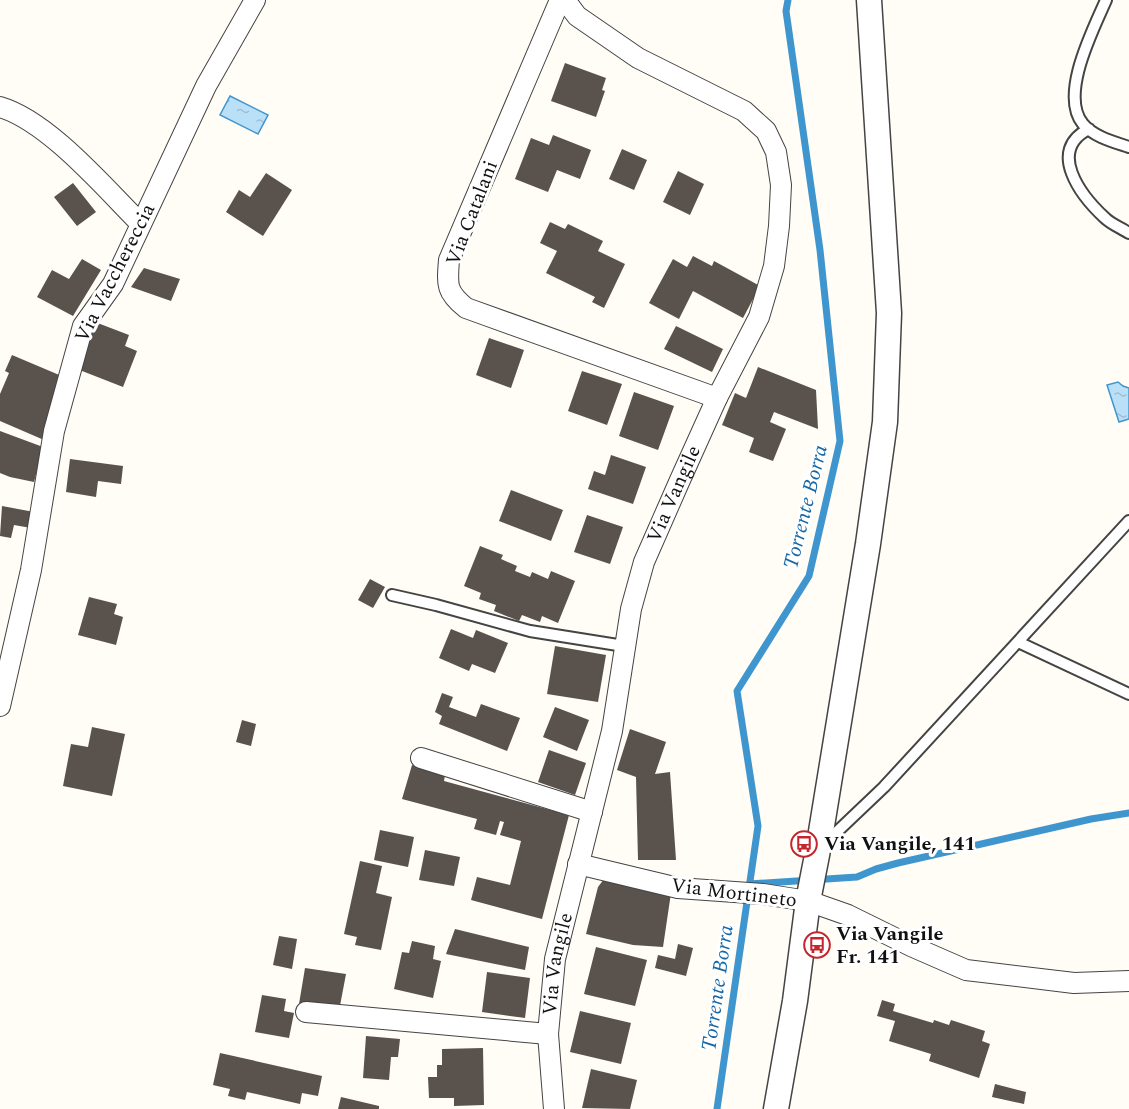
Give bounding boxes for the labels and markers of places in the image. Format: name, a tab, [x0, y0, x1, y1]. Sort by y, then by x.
bus stop icon: Via Vangile, 141	[789, 829, 819, 859]
place label: Via Vangile, 141	[824, 829, 975, 859]
place label: Via Vangile Fr. 141	[836, 919, 943, 972]
bus stop icon: Via Vangile Fr. 141	[802, 930, 832, 960]

